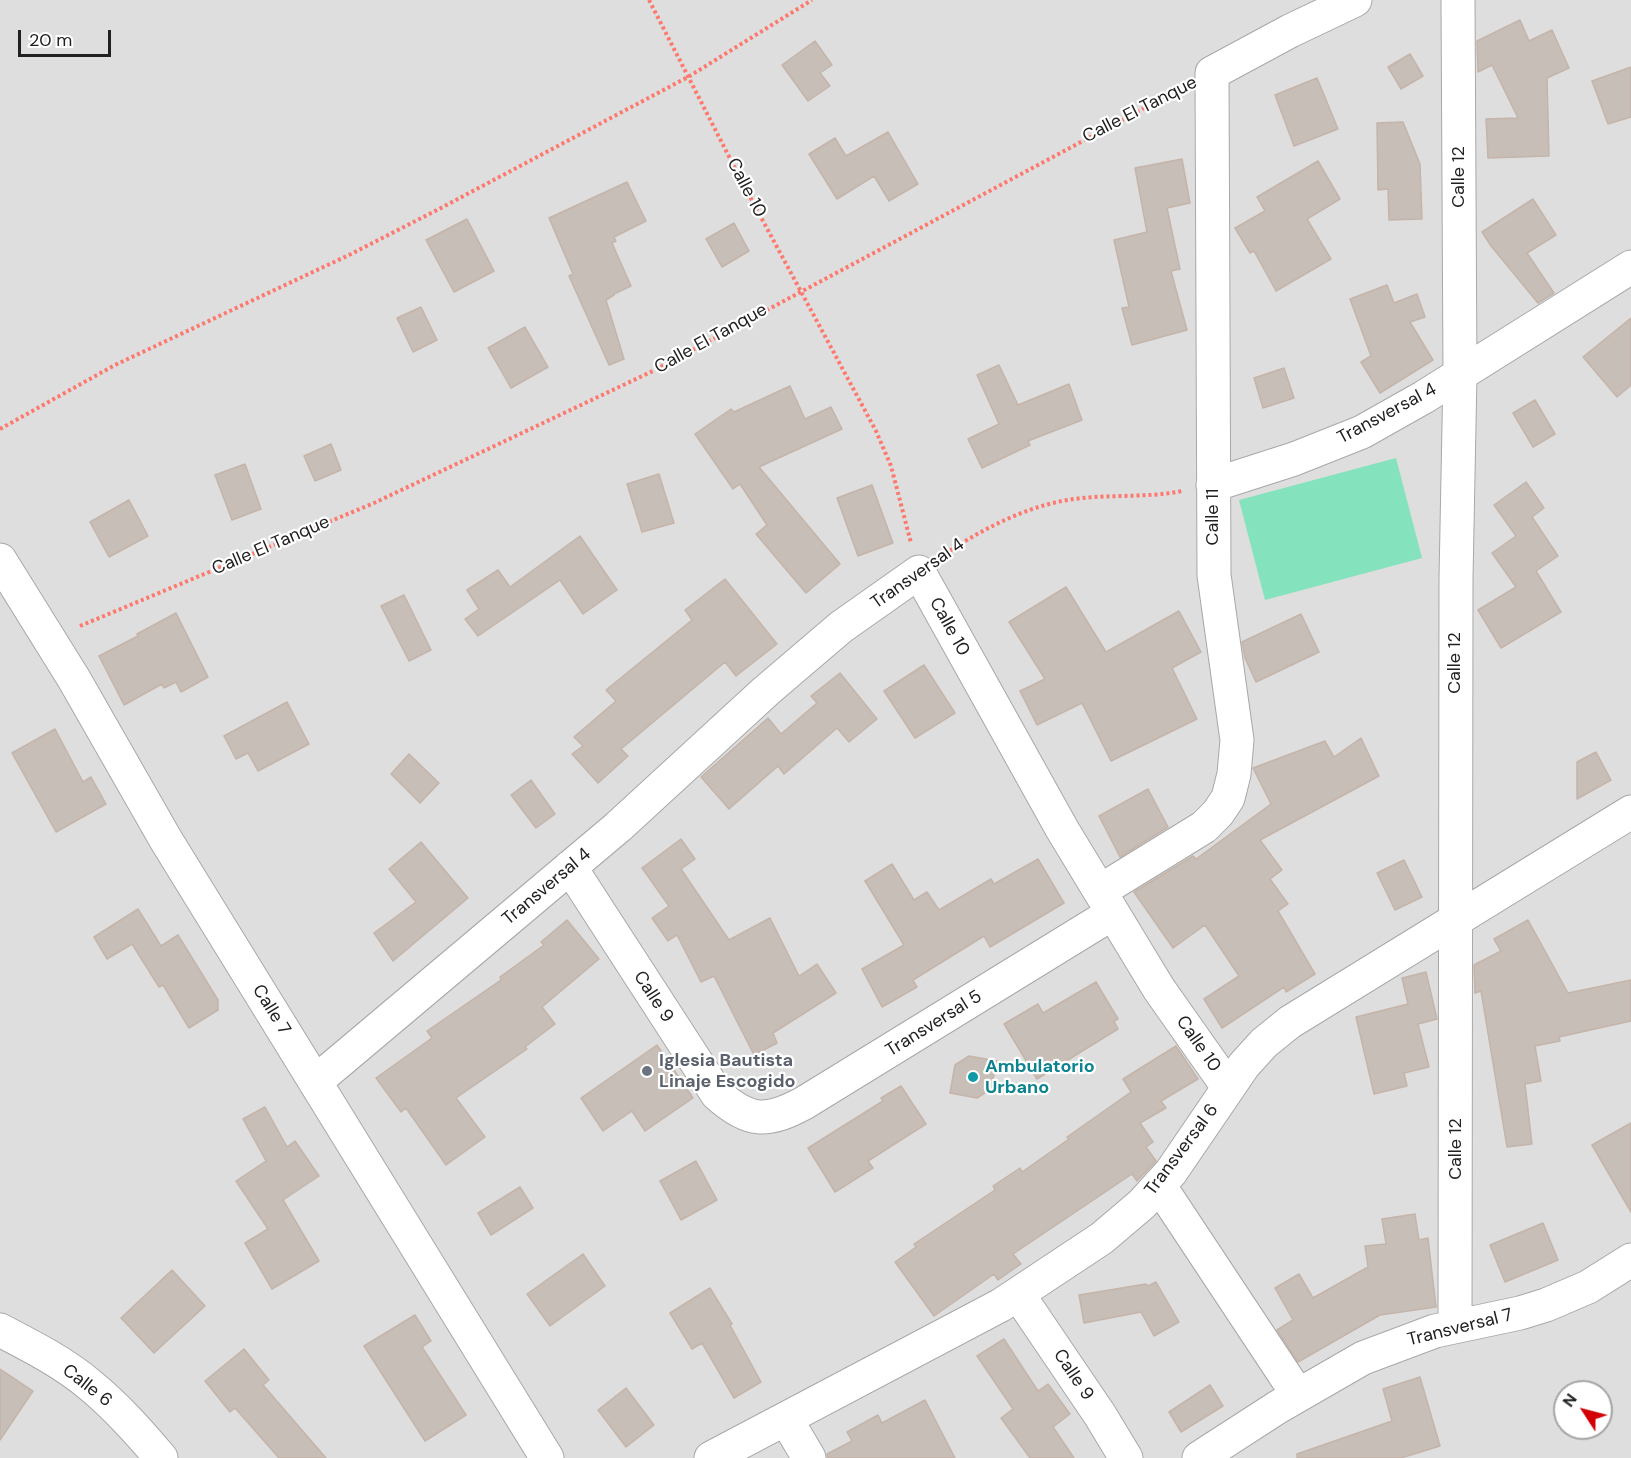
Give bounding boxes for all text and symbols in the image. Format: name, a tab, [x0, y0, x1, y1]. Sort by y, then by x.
scale bar	[21, 18, 114, 56]
text: 20 m	[29, 28, 72, 52]
street label: Calle El Tanque	[1079, 72, 1201, 148]
street label: Calle 12	[1448, 146, 1470, 208]
street label: Calle 10	[722, 155, 770, 221]
street label: Calle El Tanque	[651, 299, 771, 379]
street label: Transversal 4	[1334, 379, 1440, 449]
street label: Calle 11	[1202, 489, 1224, 545]
street label: Calle El Tanque	[209, 512, 333, 580]
street label: Transversal 4	[867, 534, 969, 614]
street label: Calle 10	[924, 594, 974, 660]
street label: Calle 12	[1444, 632, 1466, 694]
street label: Transversal 4	[498, 844, 596, 930]
street label: Calle 9	[628, 967, 678, 1027]
street label: Calle 7	[247, 981, 295, 1039]
street label: Transversal 5	[882, 986, 986, 1062]
street label: Calle 10	[1171, 1012, 1225, 1076]
place label: Iglesia Bautista Linaje Escogido	[659, 1050, 795, 1092]
place label: Ambulatorio Urbano	[985, 1056, 1095, 1098]
marker: Iglesia Bautista Linaje Escogido	[640, 1064, 654, 1078]
marker: Ambulatorio Urbano	[966, 1070, 980, 1084]
street label: Transversal 6	[1140, 1100, 1224, 1200]
street label: Calle 12	[1445, 1118, 1467, 1180]
street label: Transversal 7	[1405, 1305, 1515, 1351]
street label: Calle 9	[1048, 1345, 1098, 1405]
street label: Calle 6	[58, 1360, 116, 1412]
north arrow	[1553, 1380, 1613, 1440]
text: N	[1558, 1389, 1582, 1411]

